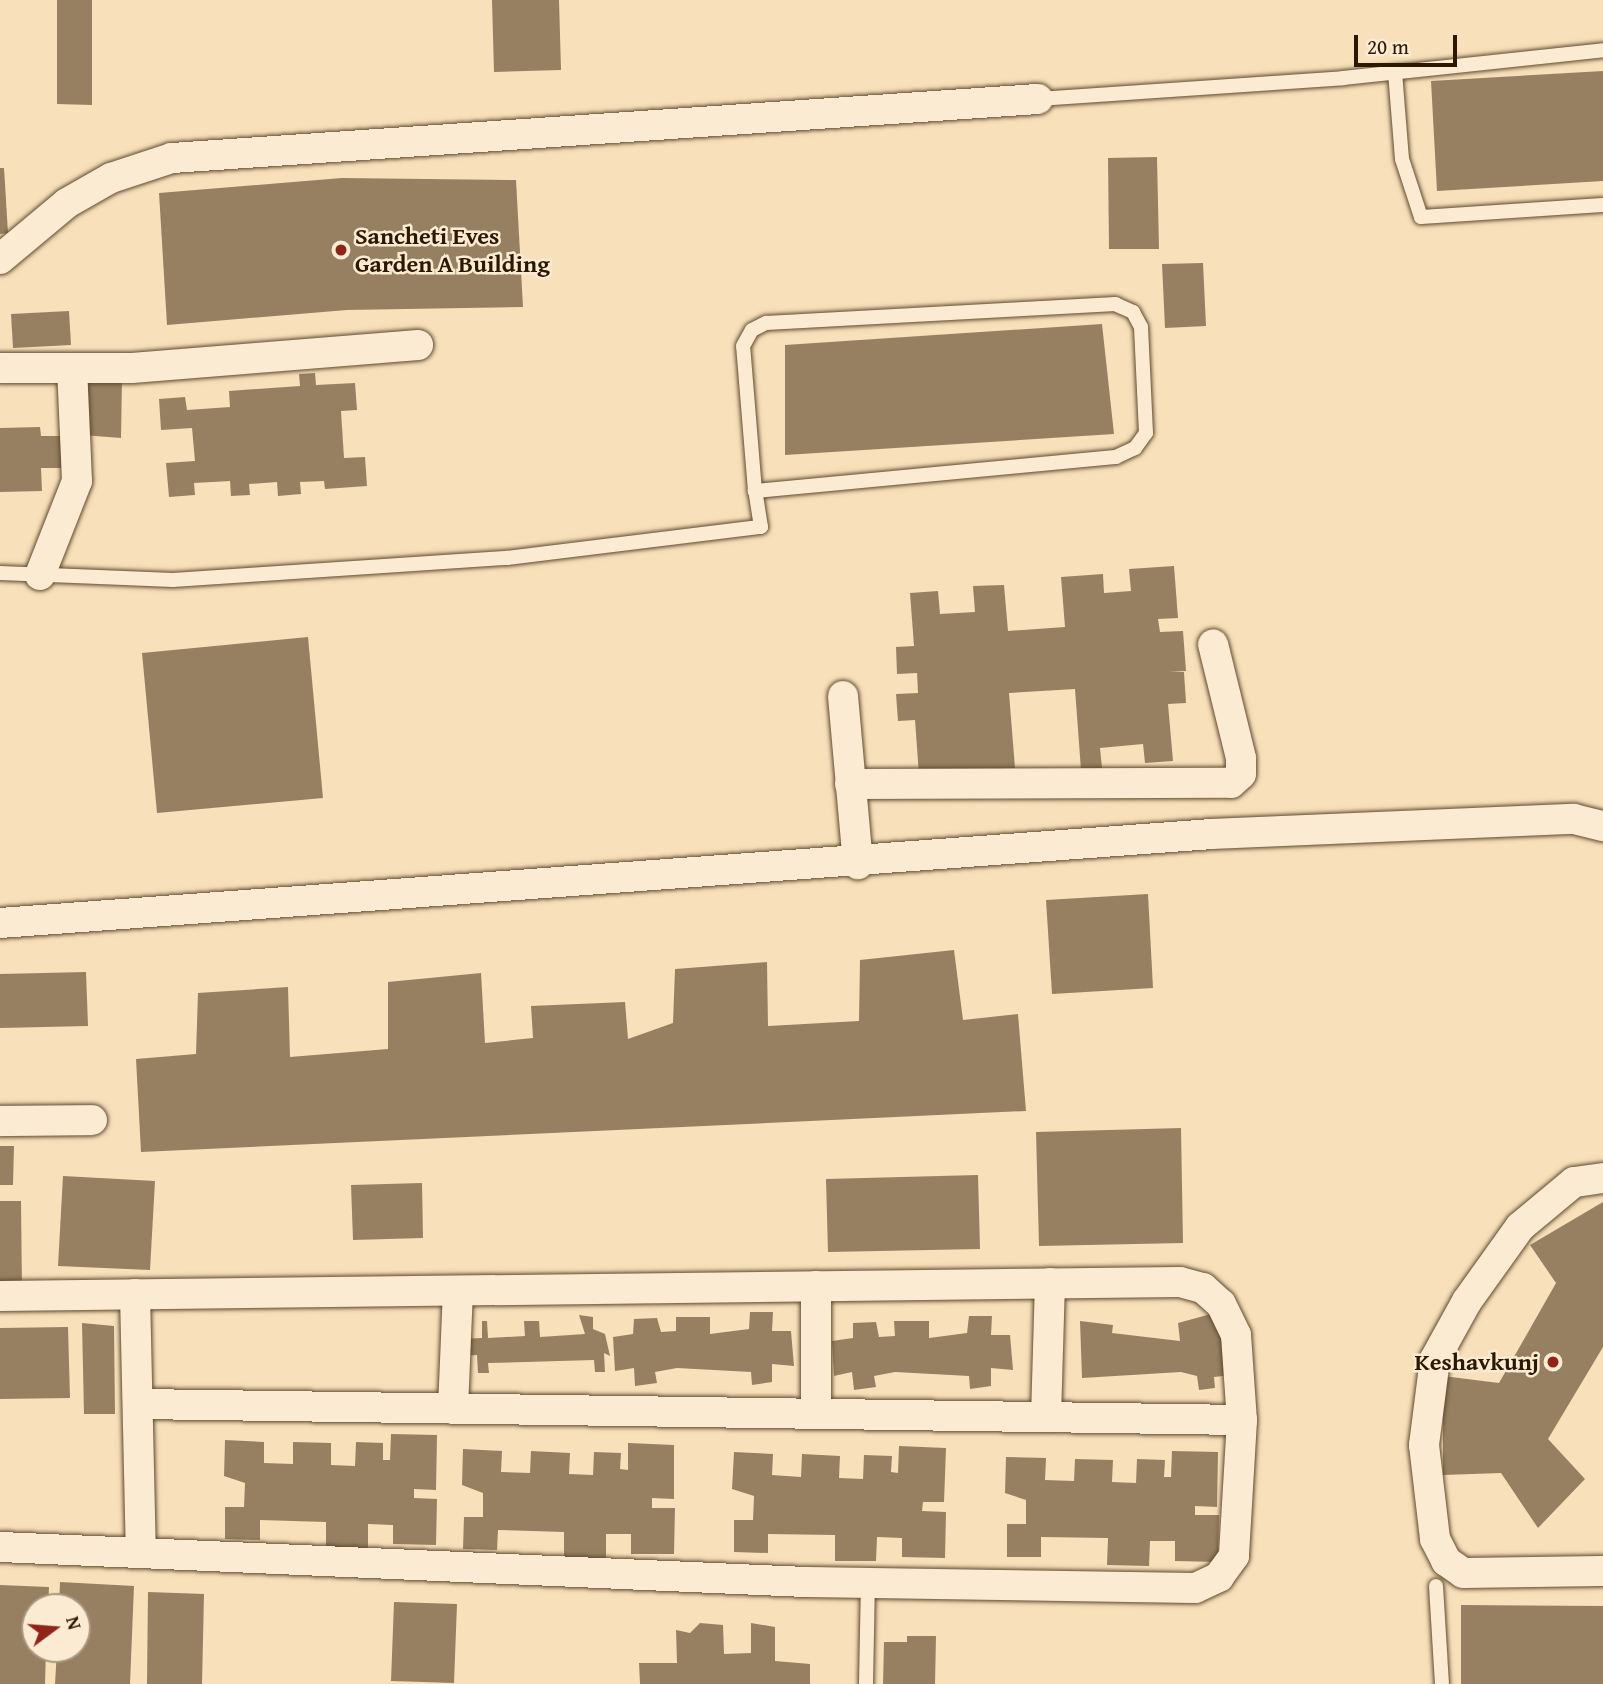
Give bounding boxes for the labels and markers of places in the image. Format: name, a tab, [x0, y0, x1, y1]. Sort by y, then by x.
place label: Sancheti Eves Garden A Building	[355, 222, 550, 278]
marker: Sancheti Eves Garden A Building	[333, 242, 349, 258]
place label: Keshavkunj	[1415, 1348, 1539, 1376]
marker: Keshavkunj	[1545, 1354, 1561, 1370]

